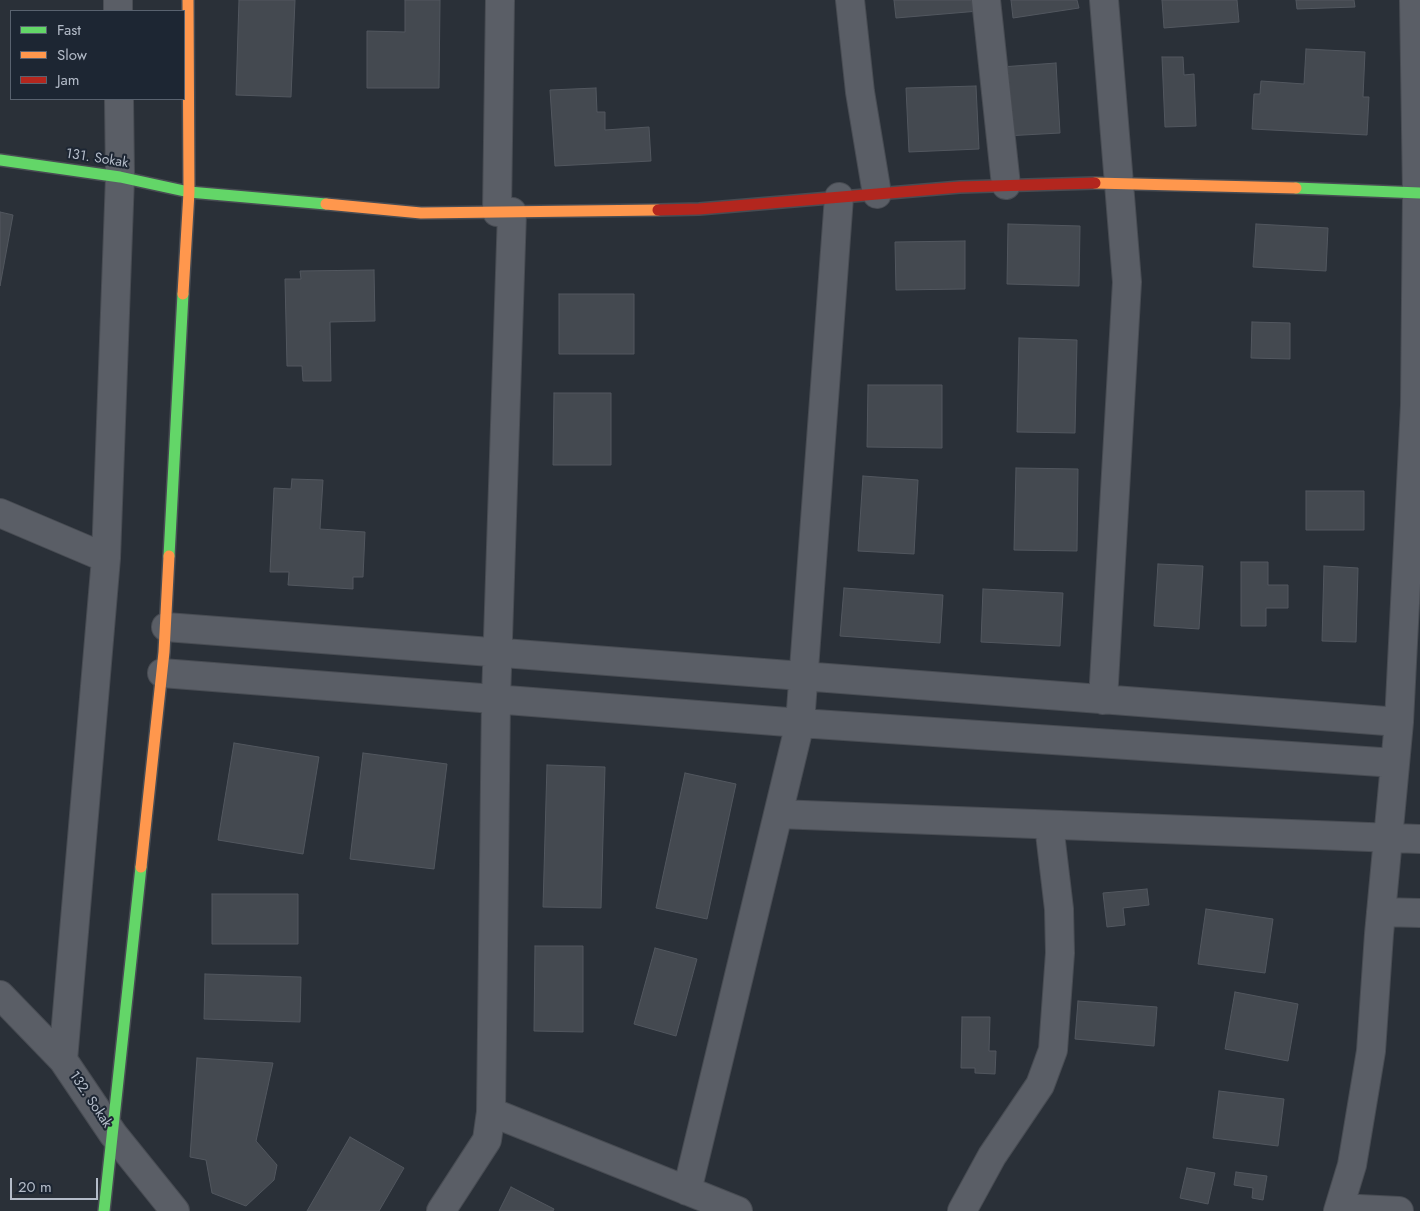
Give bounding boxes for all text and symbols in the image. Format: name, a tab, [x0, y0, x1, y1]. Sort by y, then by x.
legend	[10, 10, 185, 100]
text: Fast	[57, 19, 81, 41]
text: Slow	[57, 44, 87, 66]
text: Jam	[57, 69, 80, 91]
street label: 131. Sokak	[65, 146, 129, 172]
street label: 132. Sokak	[65, 1068, 115, 1132]
scale bar	[12, 1168, 100, 1200]
text: 20 m	[18, 1176, 52, 1198]

